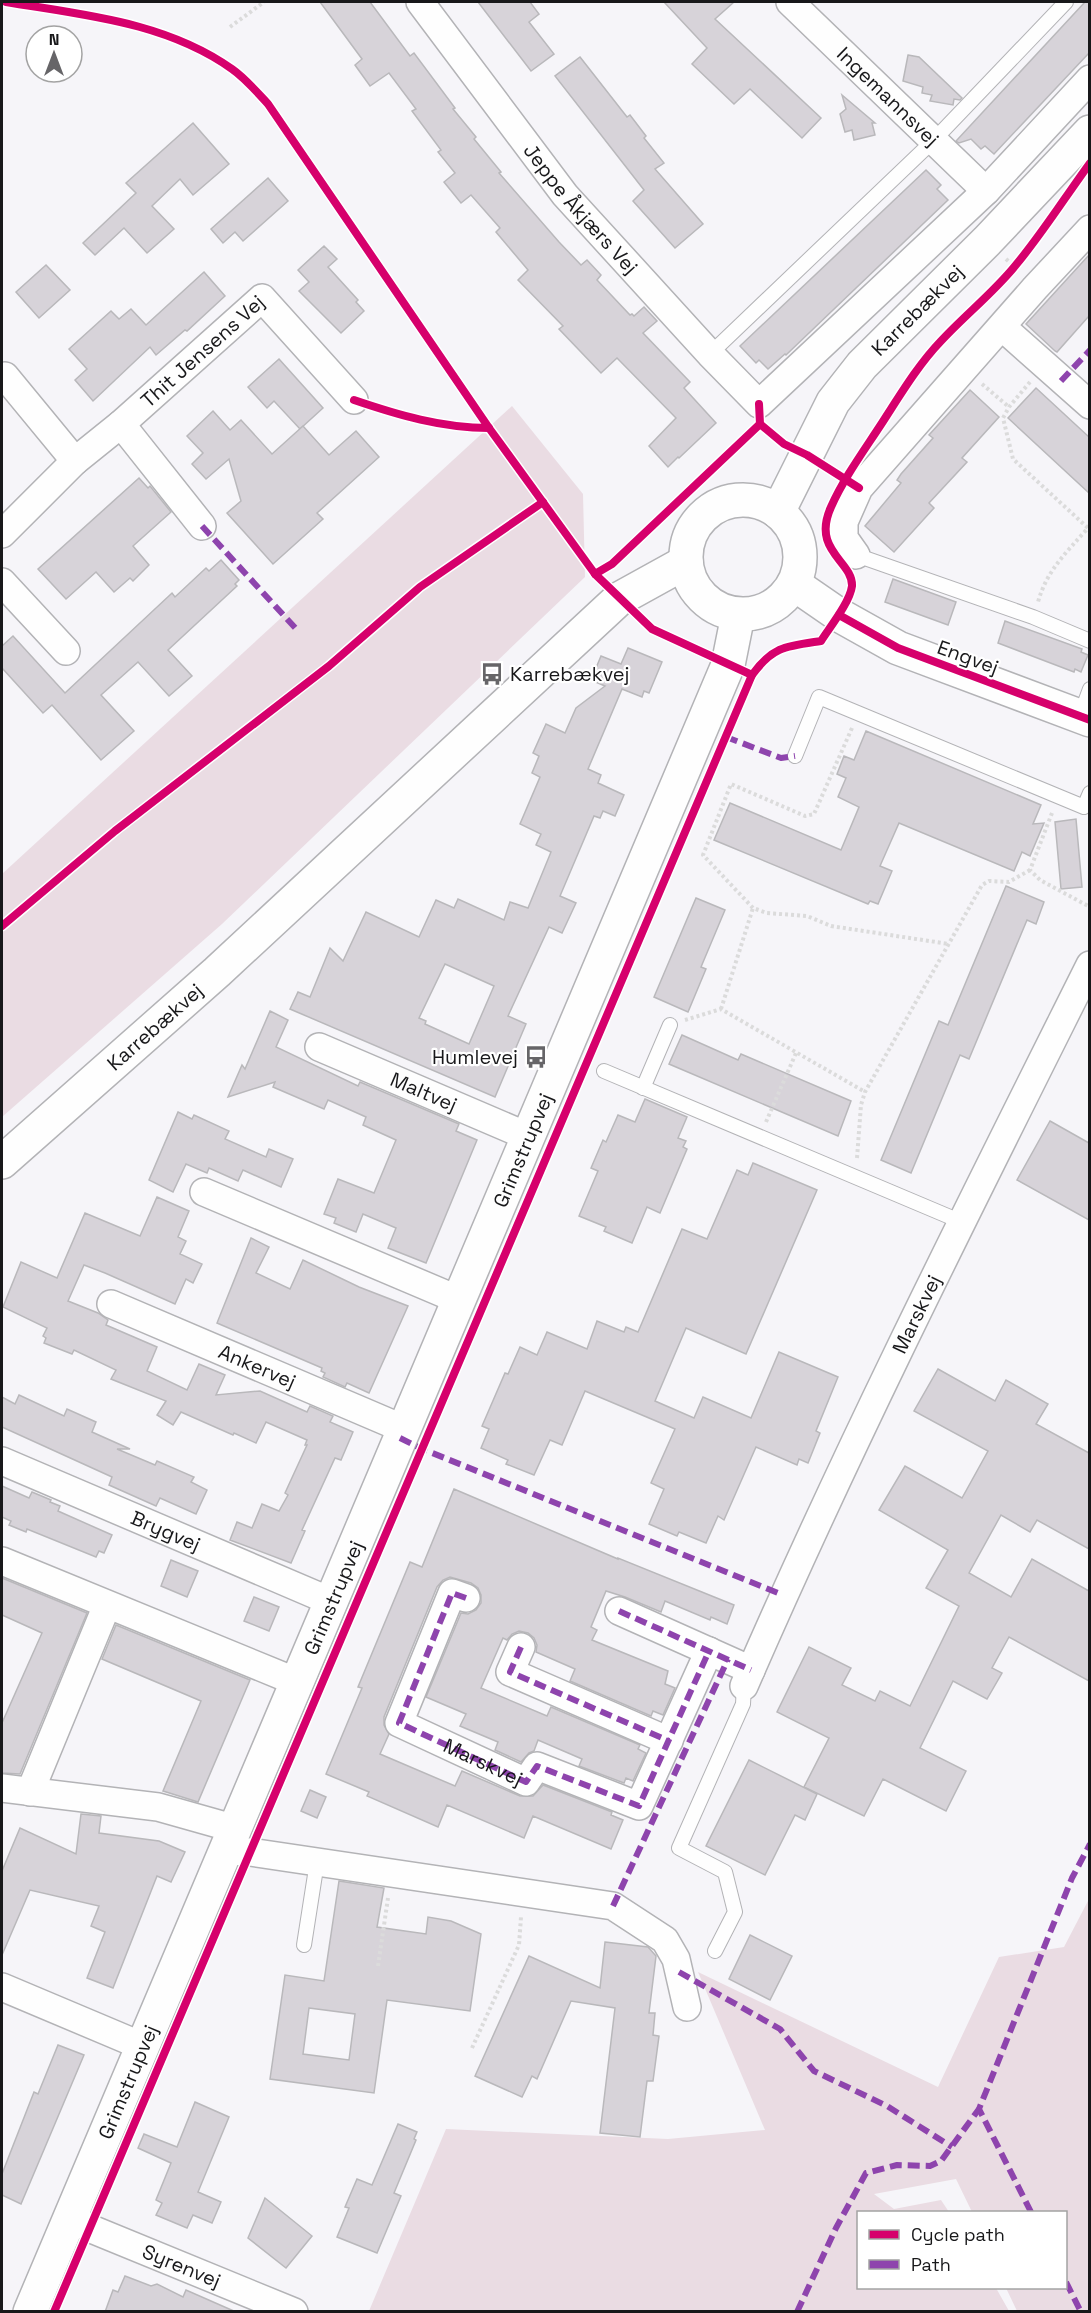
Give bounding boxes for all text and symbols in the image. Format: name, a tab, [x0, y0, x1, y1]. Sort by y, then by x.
north arrow	[24, 24, 84, 84]
text: N	[49, 29, 59, 50]
street label: Ingemannsvej	[831, 41, 945, 152]
street label: Jeppe Åkjærs Vej	[518, 138, 644, 279]
street label: Karrebækvej	[866, 259, 969, 361]
street label: Thit Jensens Vej	[135, 289, 270, 413]
street label: Engvej	[934, 634, 1002, 680]
bus stop icon: Karrebækvej	[479, 661, 505, 687]
place label: Karrebækvej	[510, 661, 630, 687]
street label: Karrebækvej	[101, 978, 208, 1076]
place label: Humlevej	[432, 1044, 518, 1070]
bus stop icon: Humlevej	[523, 1044, 549, 1070]
street label: Maltvej	[386, 1066, 461, 1118]
street label: Grimstrupvej	[487, 1089, 559, 1211]
street label: Marskvej	[886, 1270, 947, 1358]
street label: Ankervej	[215, 1338, 300, 1394]
street label: Brygvej	[127, 1505, 204, 1557]
street label: Grimstrupvej	[298, 1537, 369, 1659]
street label: Marskvej	[439, 1732, 527, 1792]
street label: Grimstrupvej	[92, 2021, 164, 2143]
legend	[857, 2211, 1067, 2289]
text: Cycle path	[911, 2223, 1005, 2246]
street label: Syrenvej	[138, 2238, 225, 2294]
text: Path	[911, 2253, 951, 2276]

